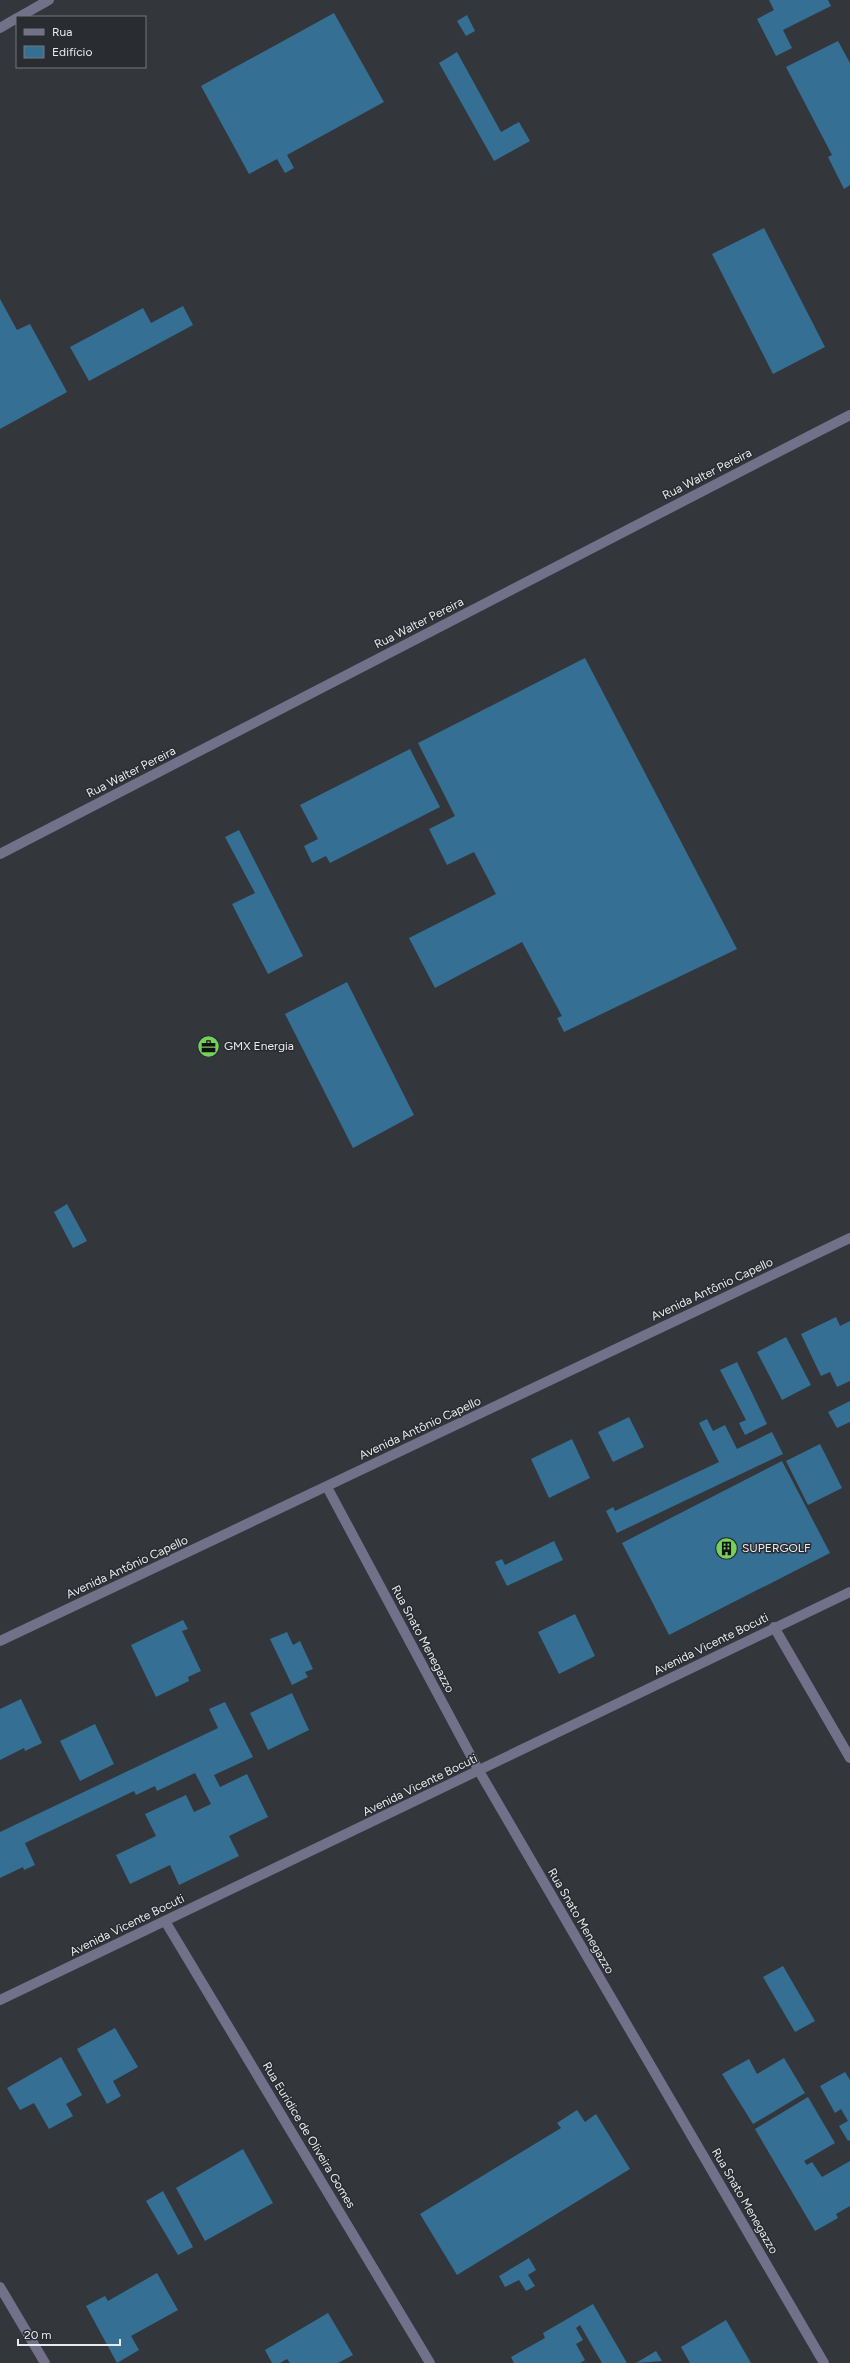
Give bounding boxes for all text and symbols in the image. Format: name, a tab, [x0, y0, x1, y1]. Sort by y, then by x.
legend	[16, 16, 146, 68]
text: Rua	[52, 25, 72, 39]
text: Edifício	[52, 45, 92, 59]
street label: Rua Walter Pereira	[660, 445, 754, 503]
street label: Rua Walter Pereira	[372, 594, 466, 652]
street label: Rua Walter Pereira	[84, 743, 178, 801]
office icon: GMX Energia	[196, 1033, 222, 1059]
place label: GMX Energia	[224, 1039, 294, 1053]
street label: Avenida Antônio Capello	[649, 1255, 775, 1323]
street label: Avenida Antônio Capello	[357, 1394, 483, 1462]
street label: Avenida Antônio Capello	[64, 1533, 190, 1601]
building icon: SUPERGOLF	[713, 1535, 739, 1561]
place label: SUPERGOLF	[742, 1541, 811, 1555]
street label: Rua Snato Menegazzo	[389, 1583, 457, 1695]
street label: Avenida Vicente Bocuti	[651, 1610, 771, 1678]
street label: Avenida Vicente Bocuti	[360, 1751, 480, 1819]
street label: Rua Snato Menegazzo	[545, 1866, 617, 1976]
street label: Avenida Vicente Bocuti	[67, 1891, 187, 1959]
street label: Rua Euridice de Oliveira Gomes	[260, 2059, 358, 2211]
street label: Rua Snato Menegazzo	[709, 2146, 781, 2256]
scale bar	[18, 2321, 120, 2347]
text: 20 m	[24, 2328, 52, 2342]

